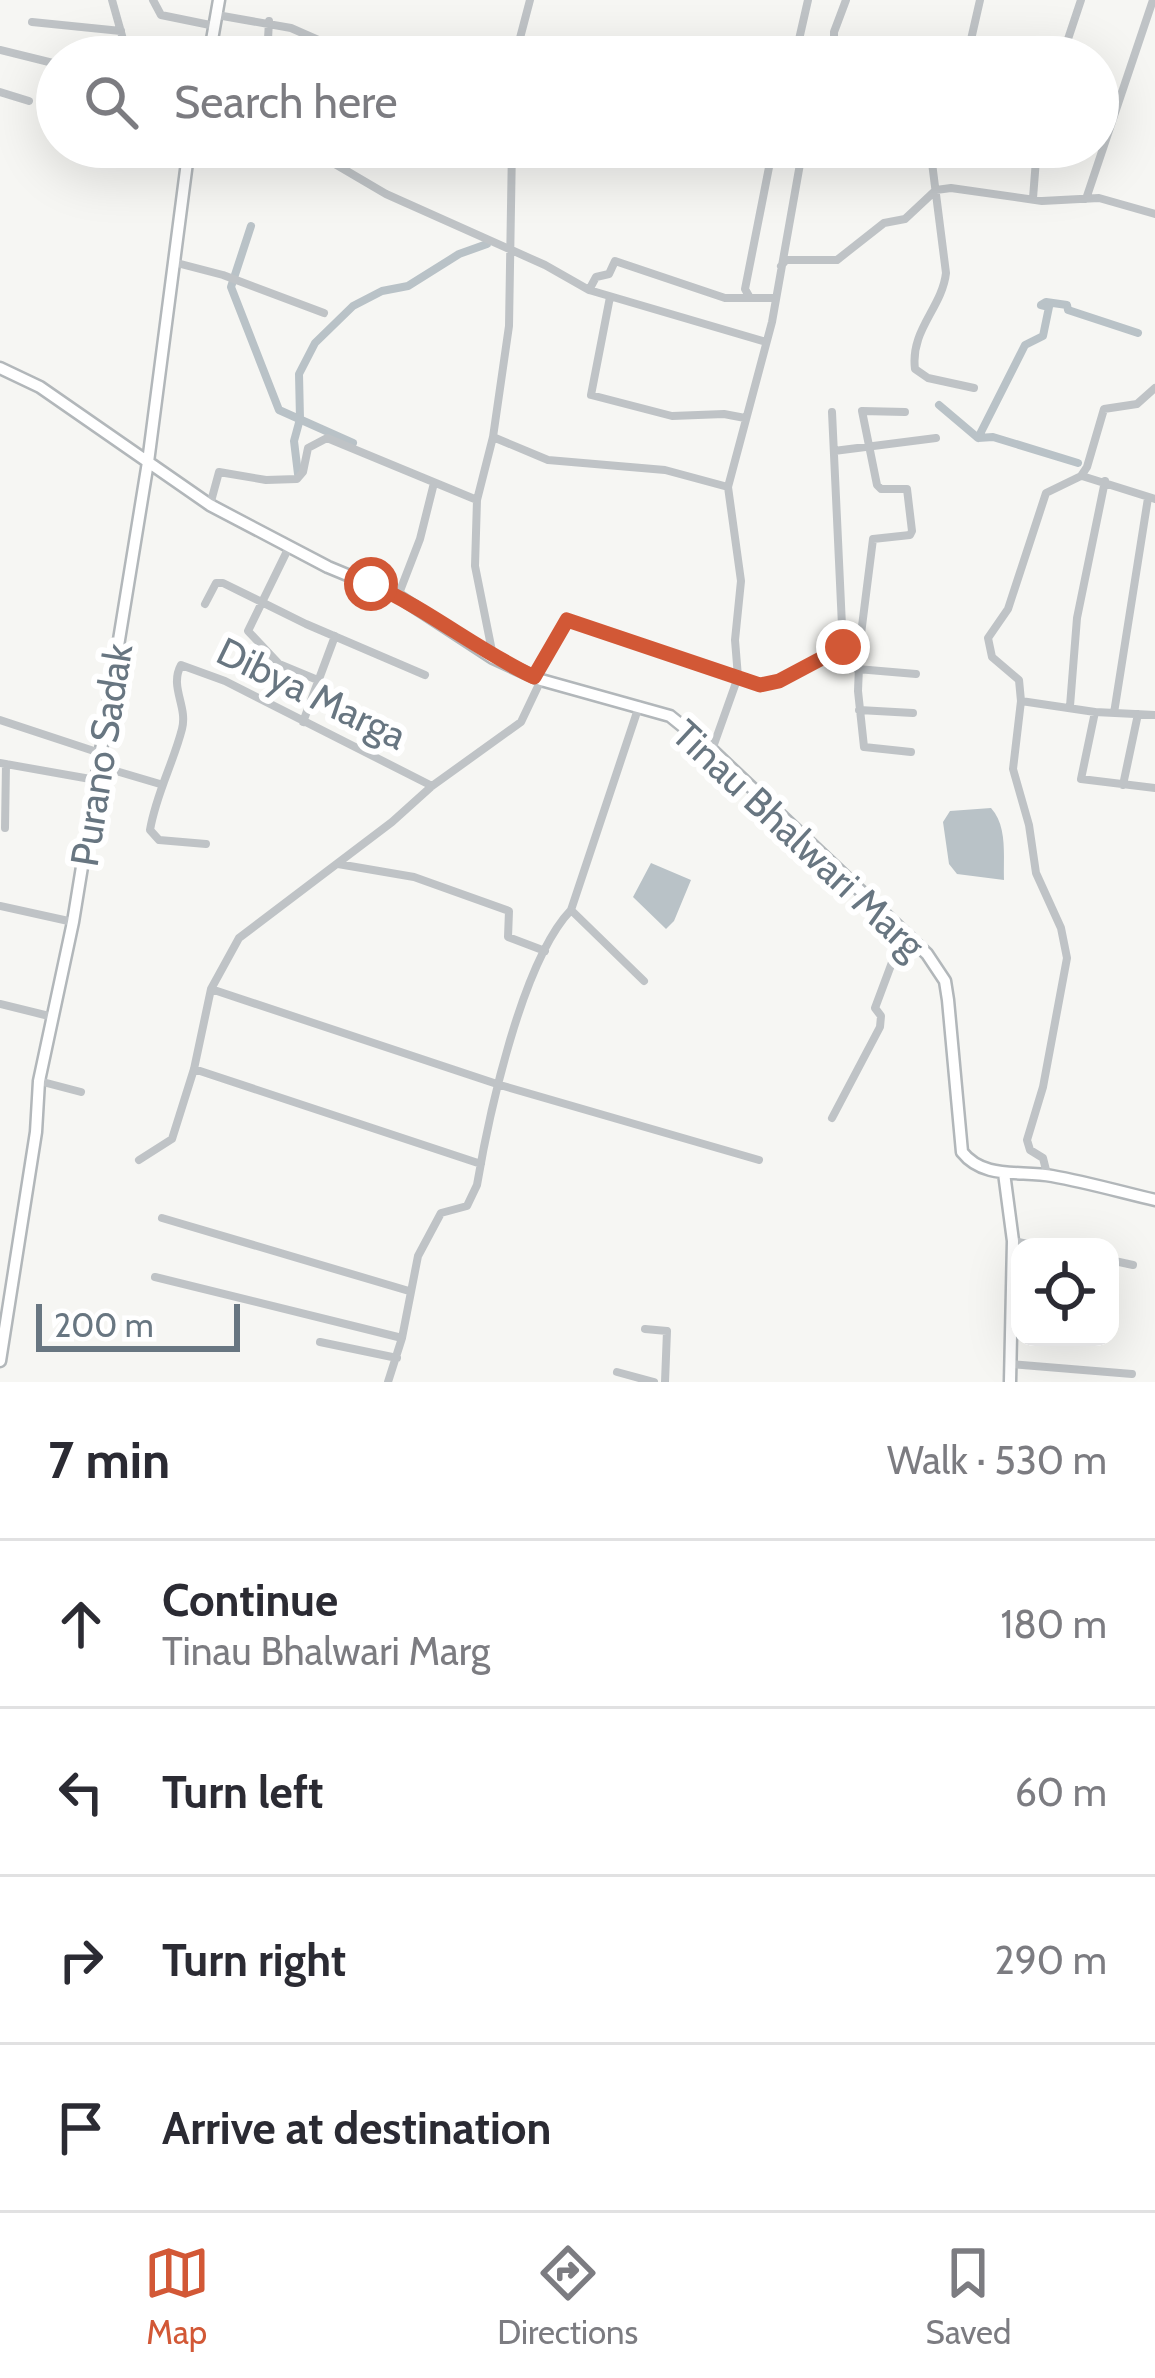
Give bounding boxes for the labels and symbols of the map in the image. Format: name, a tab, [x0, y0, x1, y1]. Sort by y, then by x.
route start	[344, 557, 398, 611]
route end	[816, 620, 870, 674]
street label: Dibya Marga	[209, 627, 415, 760]
street label: Purano Sadak	[60, 640, 142, 870]
street label: Tinau Bhalwari Marg	[663, 710, 936, 969]
scale bar	[36, 1298, 240, 1351]

